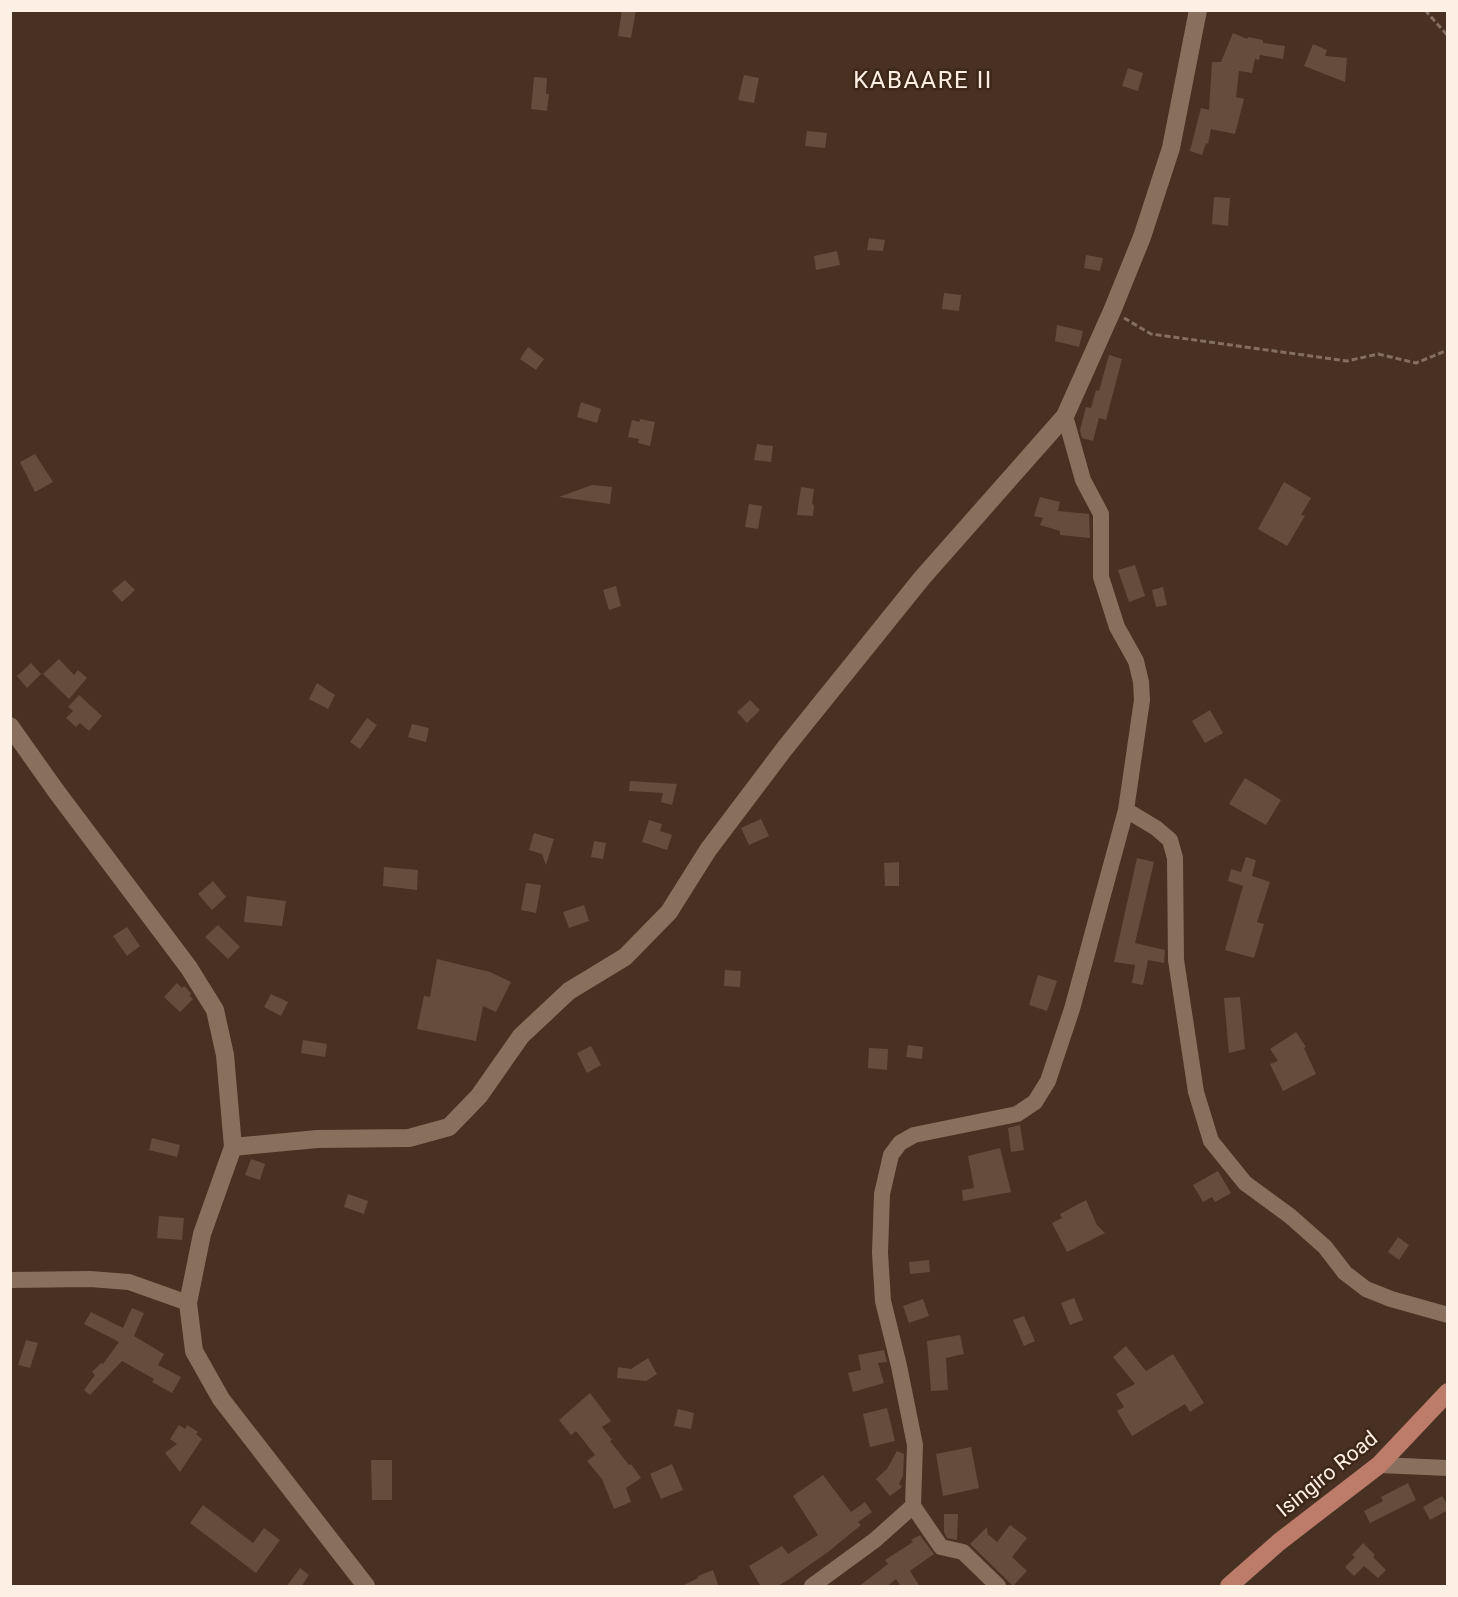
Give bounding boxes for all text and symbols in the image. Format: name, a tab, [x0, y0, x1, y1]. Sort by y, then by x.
district label: KABAARE II	[853, 66, 993, 94]
street label: Isingiro Road	[1272, 1426, 1382, 1522]

